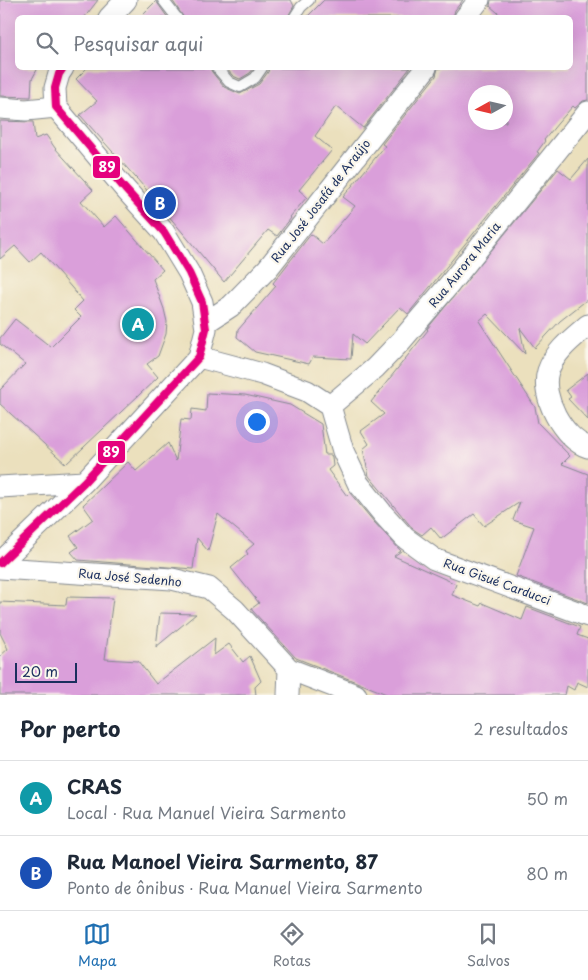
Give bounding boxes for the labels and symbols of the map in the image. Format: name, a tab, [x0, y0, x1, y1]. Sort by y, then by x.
north arrow	[468, 85, 513, 130]
street label: Rua José Josafá de Araújo	[266, 135, 374, 266]
line badge: 89	[92, 155, 121, 179]
text: 89	[98, 156, 116, 177]
pin: B	[144, 184, 176, 222]
street label: Rua Aurora Maria	[424, 217, 505, 311]
pin: A	[122, 305, 154, 343]
your location	[244, 409, 270, 435]
line badge: 89	[97, 440, 126, 464]
text: 89	[102, 441, 120, 462]
street label: Rua Gisué Carducci	[441, 553, 553, 609]
street label: Rua José Sedenho	[78, 564, 183, 591]
scale bar	[15, 660, 78, 683]

